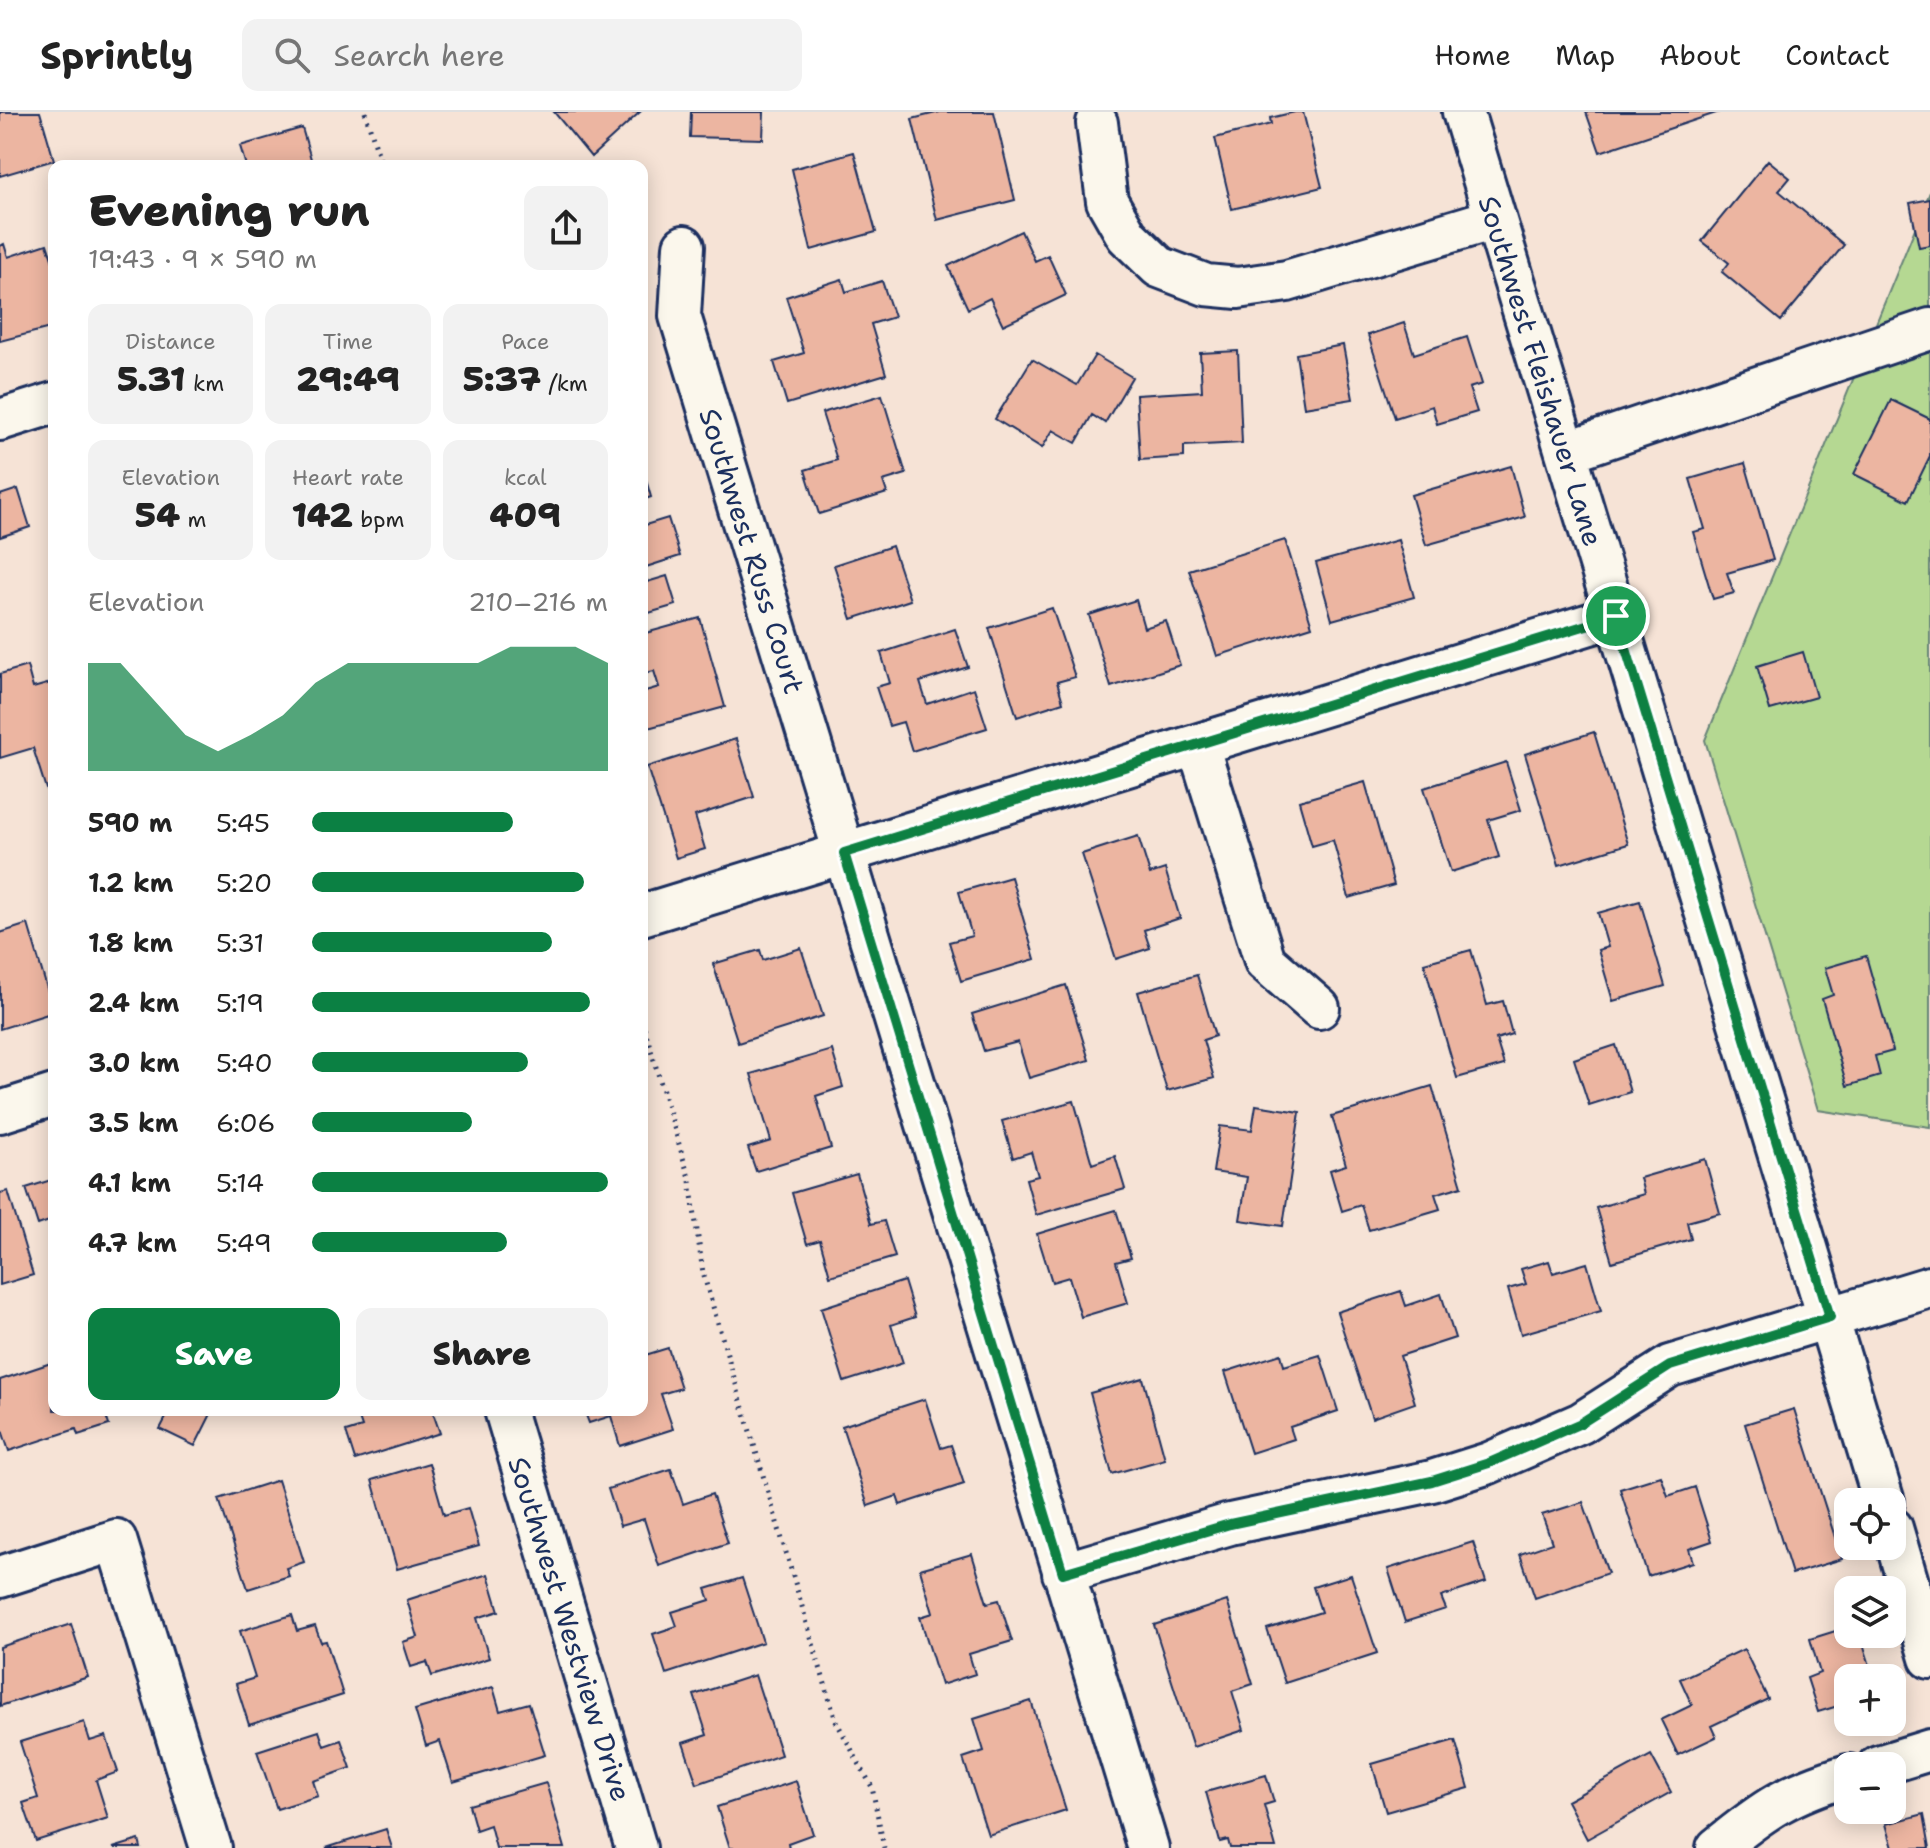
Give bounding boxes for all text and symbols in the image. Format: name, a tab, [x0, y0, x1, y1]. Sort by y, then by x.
search box	[242, 19, 802, 91]
text: Sprintly	[40, 30, 194, 81]
icon: search	[270, 33, 314, 77]
text: Search here	[334, 35, 505, 76]
text: Home	[1434, 36, 1511, 74]
text: Map	[1555, 36, 1615, 74]
text: About	[1659, 36, 1741, 74]
text: Contact	[1785, 36, 1890, 74]
text: Evening run	[88, 181, 370, 240]
button: share	[524, 186, 608, 270]
street label: Southwest Fleishauer Lane	[1470, 191, 1612, 551]
text: 19:43 · 9 × 590 m	[88, 241, 317, 276]
text: Distance	[126, 327, 216, 356]
text: Time	[323, 327, 373, 356]
text: Pace	[501, 327, 550, 356]
text: 5.31	[117, 356, 186, 402]
text: 29:49	[296, 356, 400, 402]
text: 5:37	[463, 356, 541, 402]
text: km	[186, 369, 224, 398]
text: /km	[541, 369, 588, 398]
street label: Southwest Russ Court	[690, 404, 814, 698]
text: Elevation	[121, 463, 220, 492]
text: Heart rate	[292, 463, 404, 492]
text: kcal	[504, 463, 547, 492]
text: 54	[135, 492, 180, 538]
text: 142	[291, 492, 353, 538]
text: 409	[490, 492, 561, 538]
text: m	[180, 505, 206, 534]
text: bpm	[353, 505, 405, 534]
pin	[1582, 582, 1650, 650]
text: Elevation	[88, 584, 204, 619]
text: 210–216 m	[468, 584, 608, 619]
icon: arrive	[1594, 594, 1638, 638]
text: 590 m	[88, 805, 172, 840]
text: 5:45	[216, 805, 270, 840]
text: 1.2 km	[88, 865, 173, 900]
text: 5:20	[216, 865, 272, 900]
text: 1.8 km	[88, 925, 173, 960]
text: 5:31	[216, 925, 264, 960]
text: 2.4 km	[88, 985, 179, 1020]
text: 5:19	[216, 985, 264, 1020]
text: 3.0 km	[88, 1045, 180, 1080]
text: 5:40	[216, 1045, 273, 1080]
text: 3.5 km	[88, 1105, 179, 1140]
text: 6:06	[216, 1105, 275, 1140]
text: 4.1 km	[88, 1165, 171, 1200]
text: 5:14	[216, 1165, 264, 1200]
text: 4.7 km	[88, 1225, 177, 1260]
text: 5:49	[216, 1225, 272, 1260]
button: Save	[88, 1308, 340, 1400]
button: Share	[356, 1308, 608, 1400]
street label: Southwest Westview Drive	[499, 1452, 641, 1806]
map controls	[1834, 1488, 1906, 1824]
button: locate	[1834, 1488, 1906, 1560]
button: layers	[1834, 1576, 1906, 1648]
button: +	[1834, 1664, 1906, 1736]
button: −	[1834, 1752, 1906, 1824]

